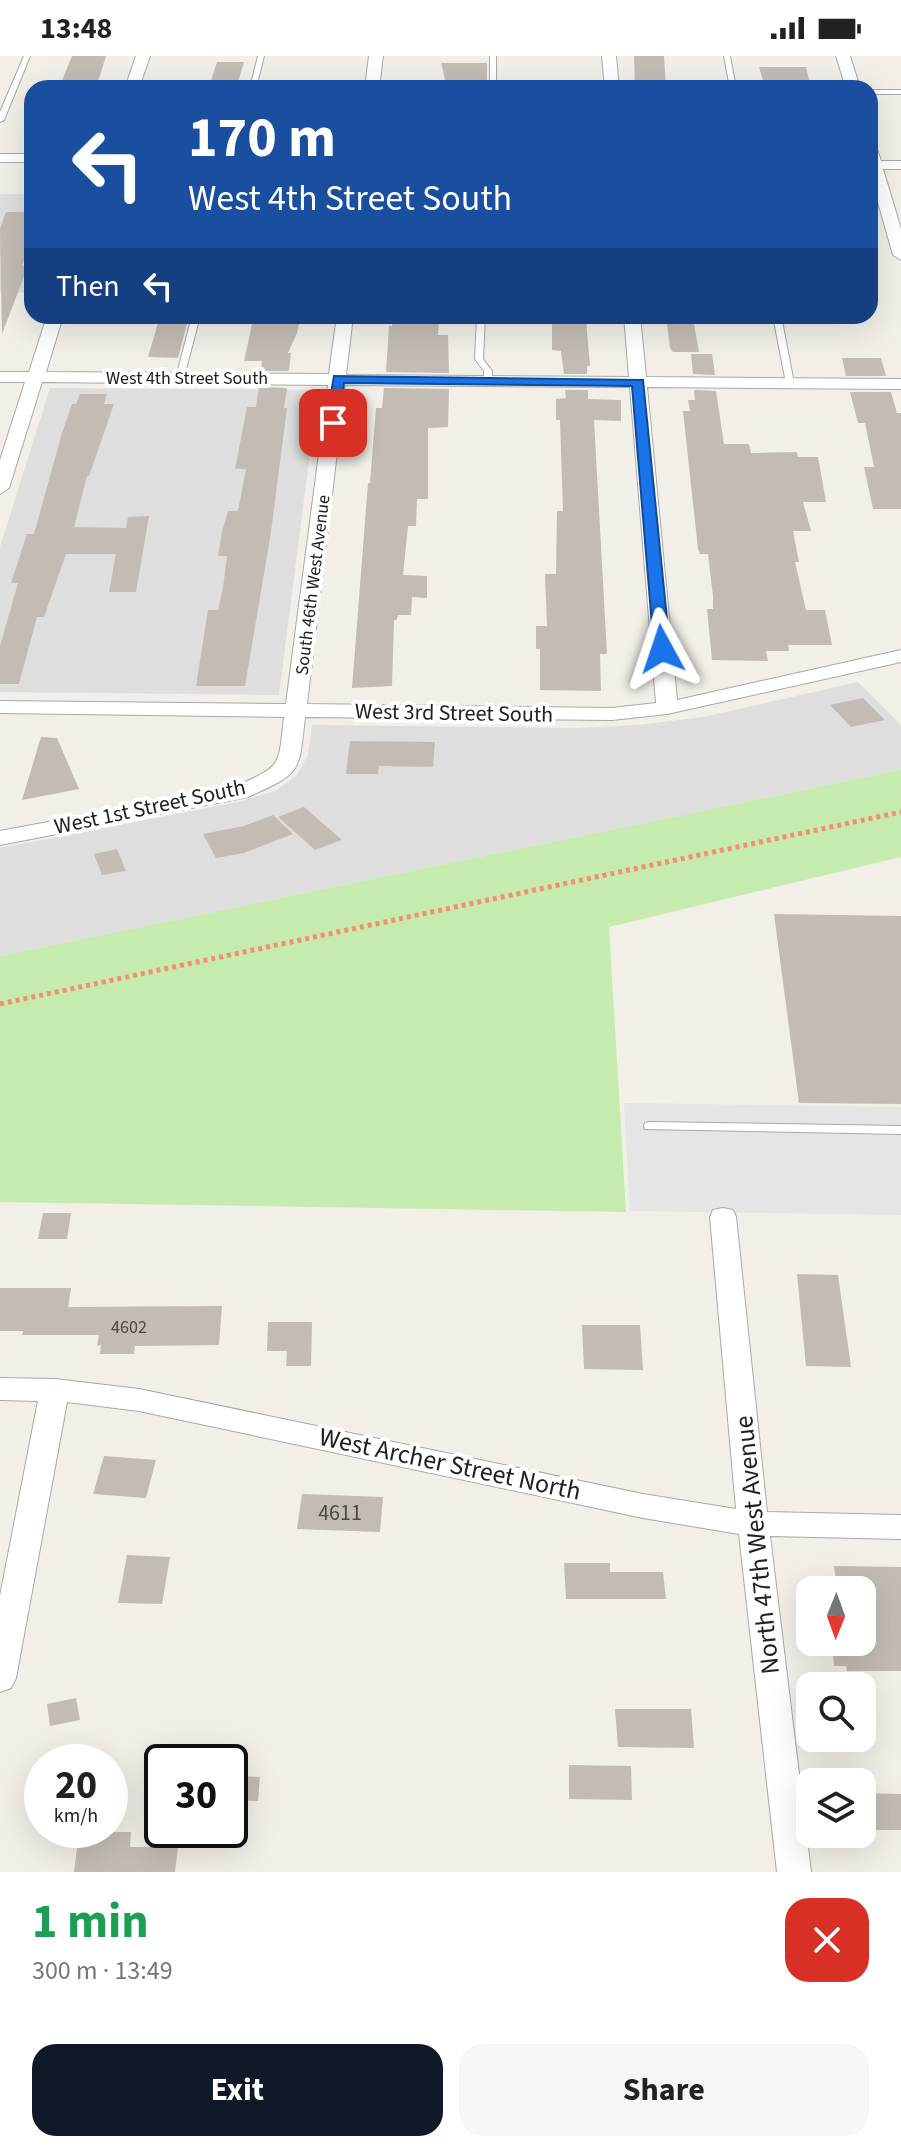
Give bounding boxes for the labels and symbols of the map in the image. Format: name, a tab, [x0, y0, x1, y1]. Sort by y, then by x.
street label: West 4th Street South	[106, 366, 268, 391]
pin	[299, 389, 367, 457]
street label: South 46th West Avenue	[290, 493, 336, 677]
position arrow	[620, 607, 704, 691]
street label: West 3rd Street South	[355, 695, 553, 731]
street label: West 1st Street South	[51, 771, 249, 843]
house number: 4602	[111, 1315, 147, 1340]
street label: North 47th West Avenue	[725, 1414, 789, 1676]
street label: West Archer Street North	[316, 1418, 584, 1510]
house number: 4611	[318, 1497, 362, 1529]
north arrow	[796, 1576, 876, 1656]
speed limit sign: 30	[144, 1744, 248, 1848]

